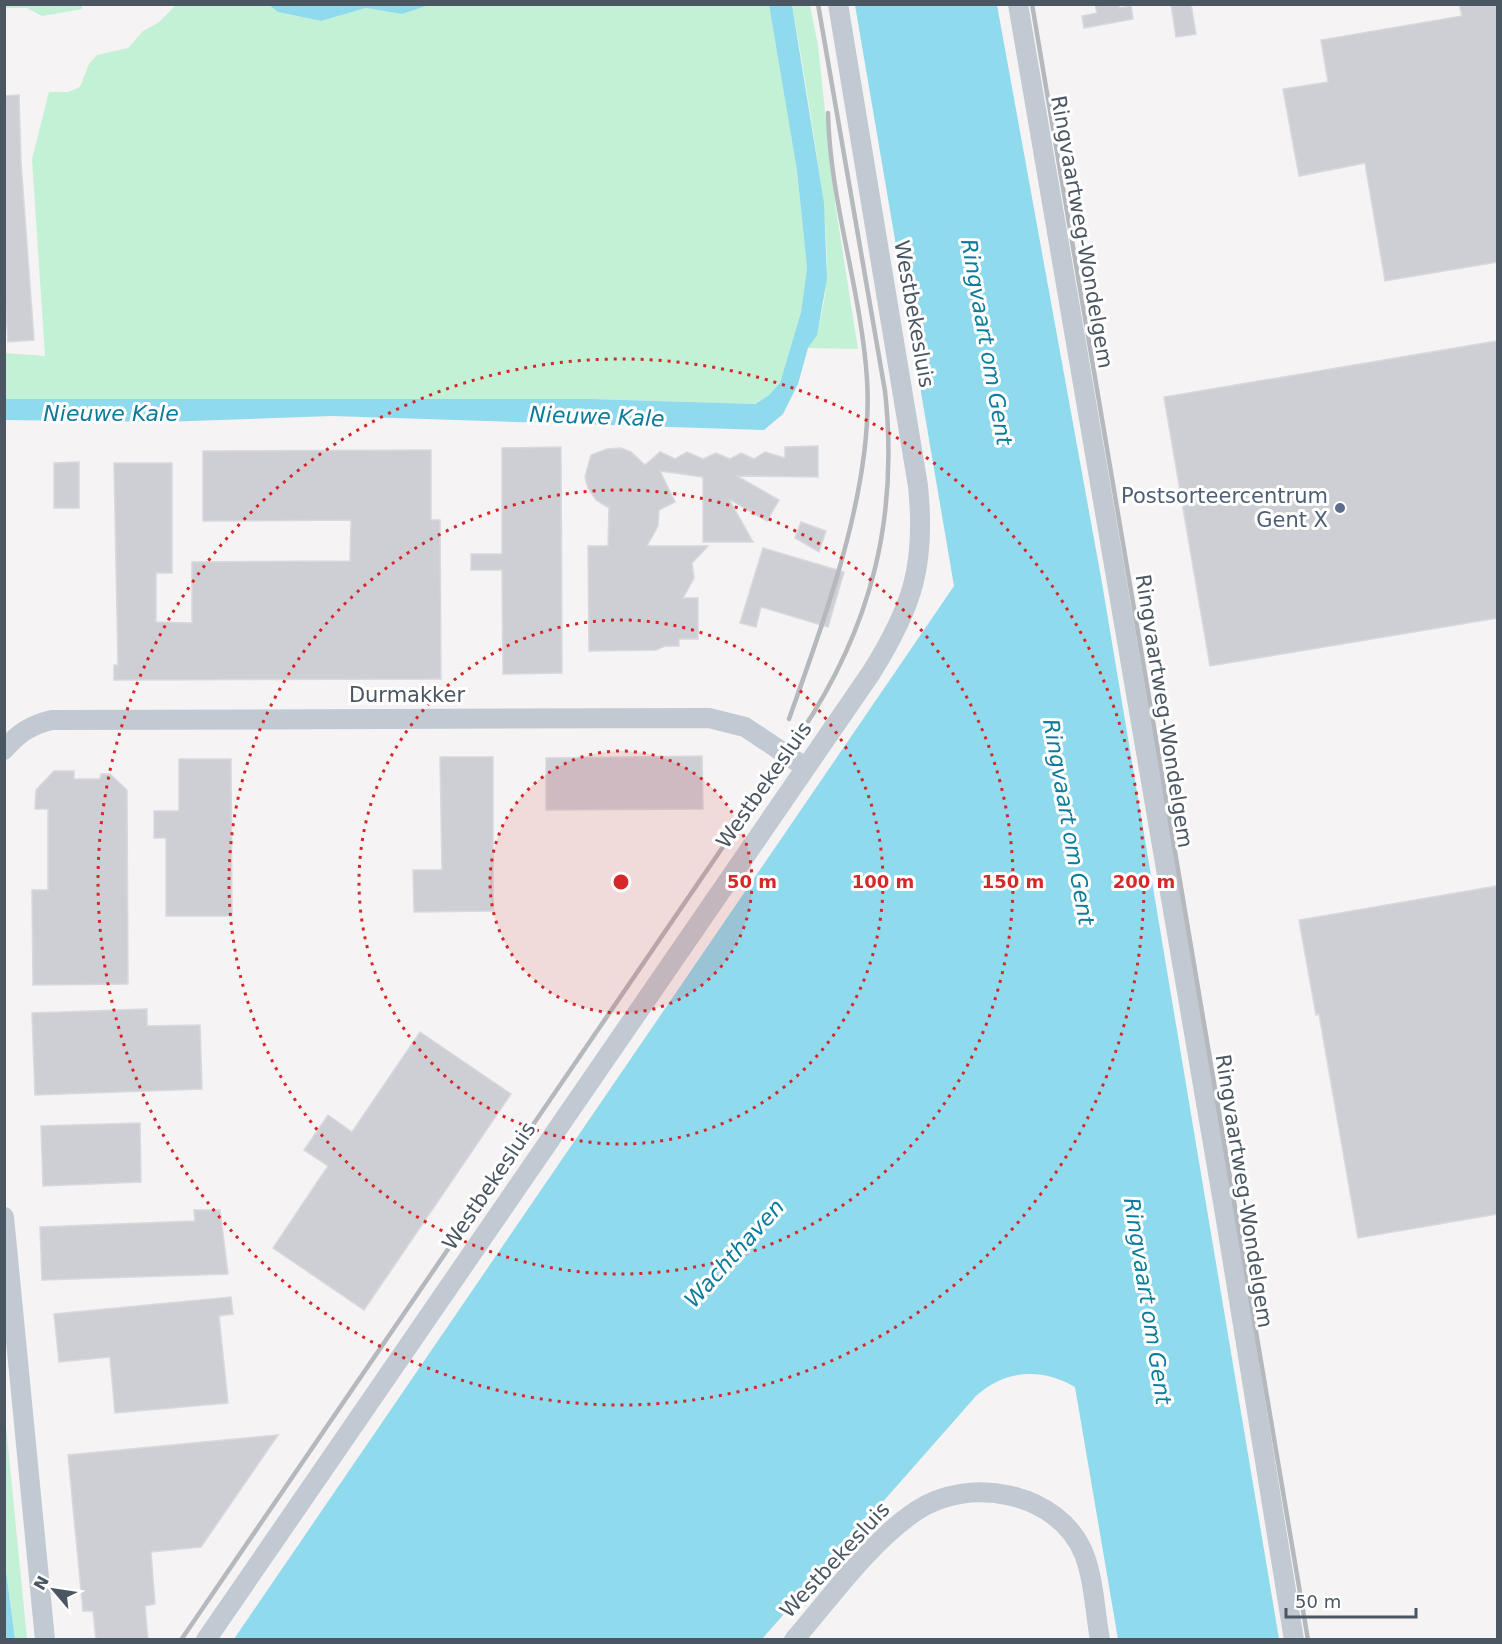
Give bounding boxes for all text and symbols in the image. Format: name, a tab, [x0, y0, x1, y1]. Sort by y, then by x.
street label: Ringvaartweg-Wondelgem	[1046, 94, 1118, 370]
water label: Ringvaart om Gent	[956, 237, 1017, 449]
street label: Westbekesluis	[889, 239, 939, 389]
water label: Nieuwe Kale	[43, 401, 179, 426]
water label: Nieuwe Kale	[529, 402, 665, 431]
place label: Postsorteercentrum Gent X	[1121, 484, 1328, 532]
marker: Postsorteercentrum Gent X	[1333, 501, 1347, 515]
street label: Ringvaartweg-Wondelgem	[1131, 572, 1197, 850]
street label: Durmakker	[349, 683, 465, 707]
street label: Westbekesluis	[711, 717, 817, 853]
water label: Ringvaart om Gent	[1038, 717, 1099, 929]
text: 50 m	[727, 871, 777, 892]
text: 100 m	[852, 871, 914, 892]
text: 150 m	[982, 871, 1044, 892]
text: 200 m	[1113, 871, 1175, 892]
centre of rings	[611, 872, 631, 892]
street label: Ringvaartweg-Wondelgem	[1211, 1052, 1277, 1330]
street label: Westbekesluis	[437, 1117, 541, 1255]
water label: Wachthaven	[679, 1194, 789, 1312]
water label: Ringvaart om Gent	[1119, 1196, 1176, 1408]
street label: Westbekesluis	[775, 1497, 895, 1623]
north arrow	[24, 1560, 84, 1620]
text: N	[30, 1573, 53, 1593]
scale bar	[1286, 1581, 1416, 1619]
text: 50 m	[1295, 1591, 1341, 1612]

